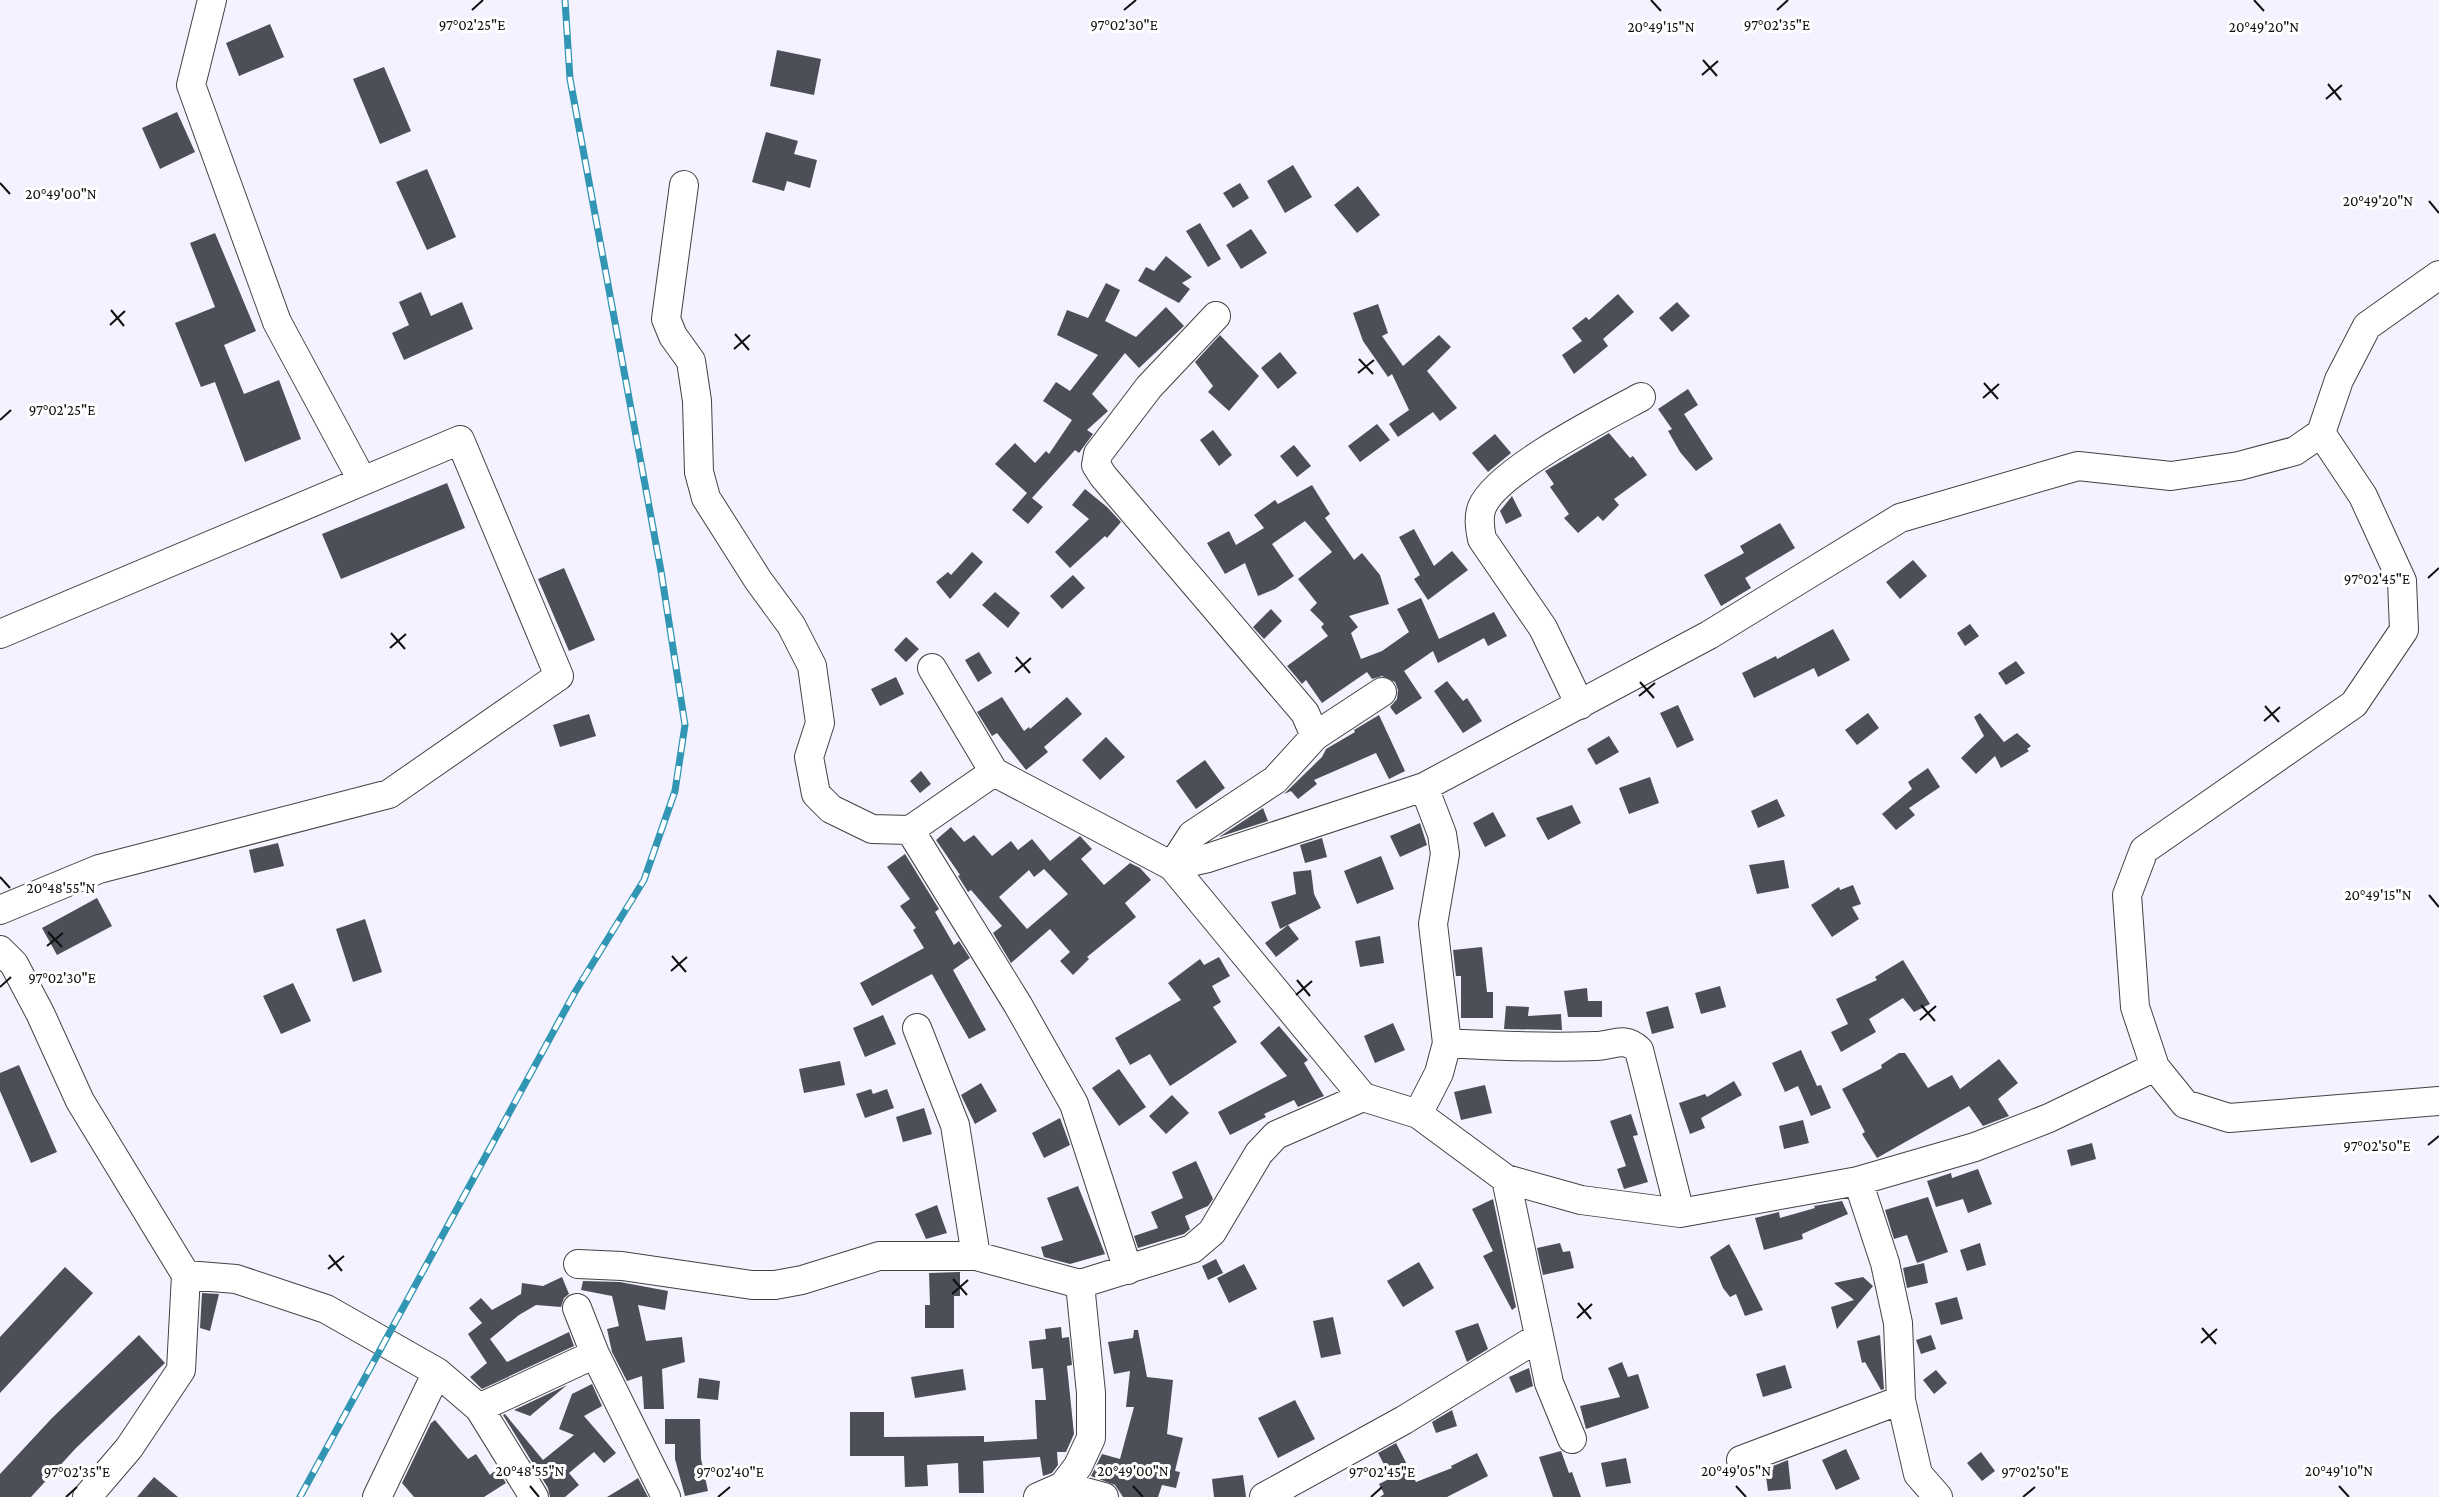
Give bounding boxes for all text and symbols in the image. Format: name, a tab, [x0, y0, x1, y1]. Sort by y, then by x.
text: 97°02'25"E	[439, 17, 505, 33]
text: 97°02'30"E	[1090, 17, 1158, 33]
text: 97°02'35"E	[1744, 17, 1810, 33]
text: 20°49'15"N	[1627, 19, 1695, 35]
text: 20°49'20"N	[2229, 19, 2299, 35]
text: 20°49'00"N	[25, 186, 97, 202]
text: 20°49'20"N	[2343, 193, 2413, 209]
text: 97°02'25"E	[29, 402, 95, 418]
text: 97°02'45"E	[2344, 571, 2410, 587]
text: 20°48'55"N	[27, 880, 96, 896]
text: 20°49'15"N	[2344, 887, 2412, 903]
text: 97°02'30"E	[28, 970, 96, 986]
text: 97°02'50"E	[2343, 1138, 2411, 1154]
text: 20°48'55"N	[496, 1463, 565, 1479]
text: 20°49'00"N	[1097, 1463, 1169, 1479]
text: 20°49'05"N	[1701, 1463, 1771, 1479]
text: 20°49'10"N	[2305, 1463, 2373, 1479]
text: 97°02'35"E	[44, 1464, 110, 1480]
text: 97°02'40"E	[696, 1464, 764, 1480]
text: 97°02'45"E	[1349, 1464, 1415, 1480]
text: 97°02'50"E	[2001, 1464, 2069, 1480]

